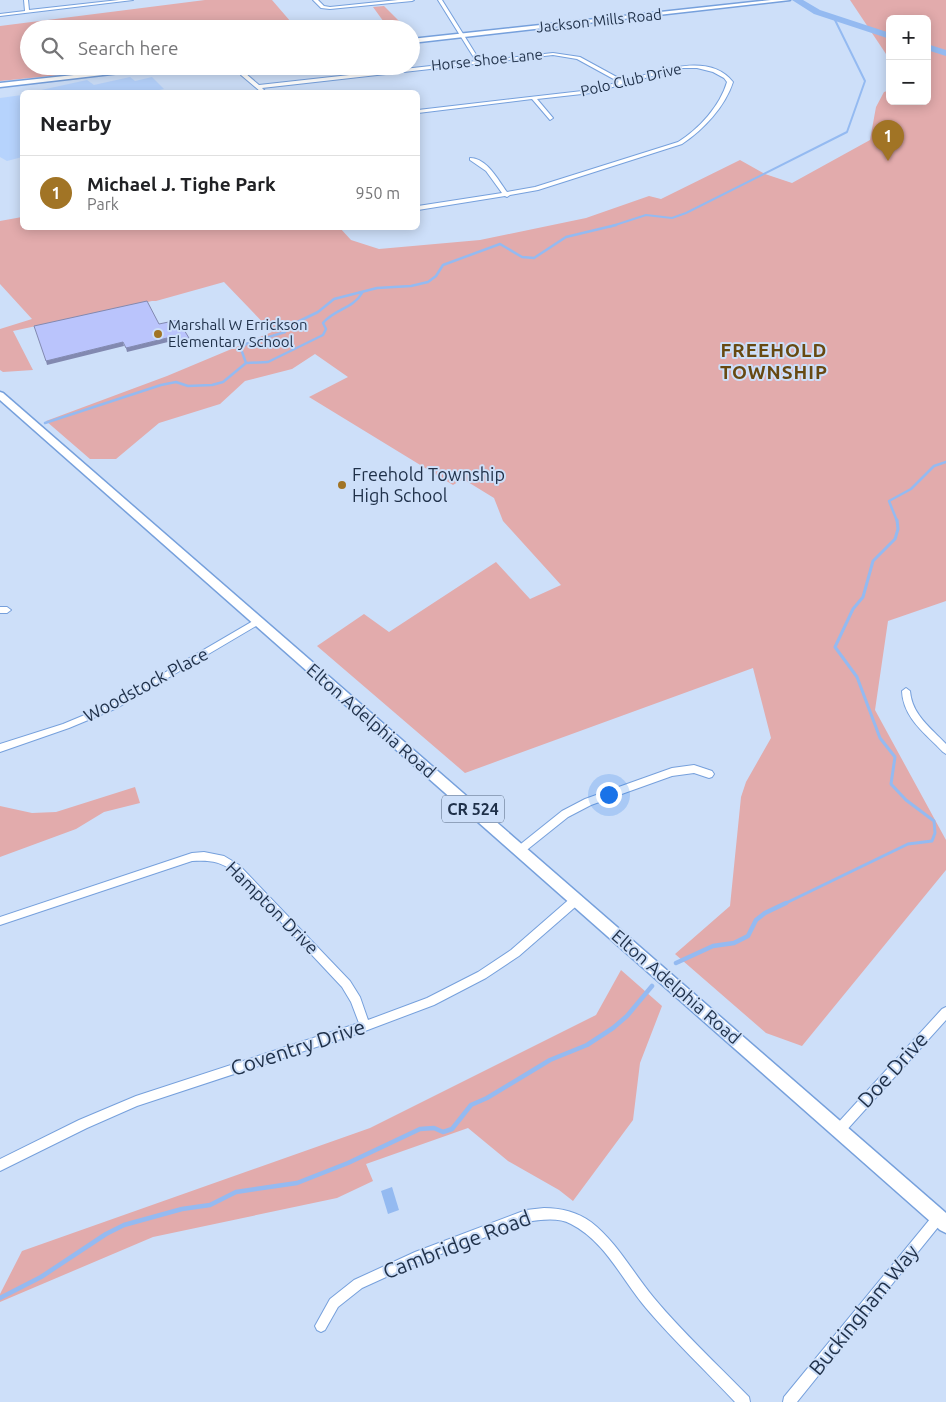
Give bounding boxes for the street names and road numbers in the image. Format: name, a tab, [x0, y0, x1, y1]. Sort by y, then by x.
street label: Jackson Mills Road	[535, 5, 662, 36]
street label: Horse Shoe Lane	[430, 45, 544, 74]
street label: Polo Club Drive	[579, 60, 683, 99]
street label: Woodstock Place	[80, 643, 211, 725]
street label: Elton Adelphia Road	[303, 659, 440, 781]
road number: CR 524	[442, 796, 504, 822]
street label: Hampton Drive	[222, 857, 323, 958]
street label: Elton Adelphia Road	[608, 925, 745, 1047]
street label: Coventry Drive	[227, 1014, 368, 1080]
street label: Doe Drive	[852, 1027, 932, 1112]
street label: Cambridge Road	[379, 1205, 534, 1283]
street label: Buckingham Way	[803, 1239, 923, 1379]

